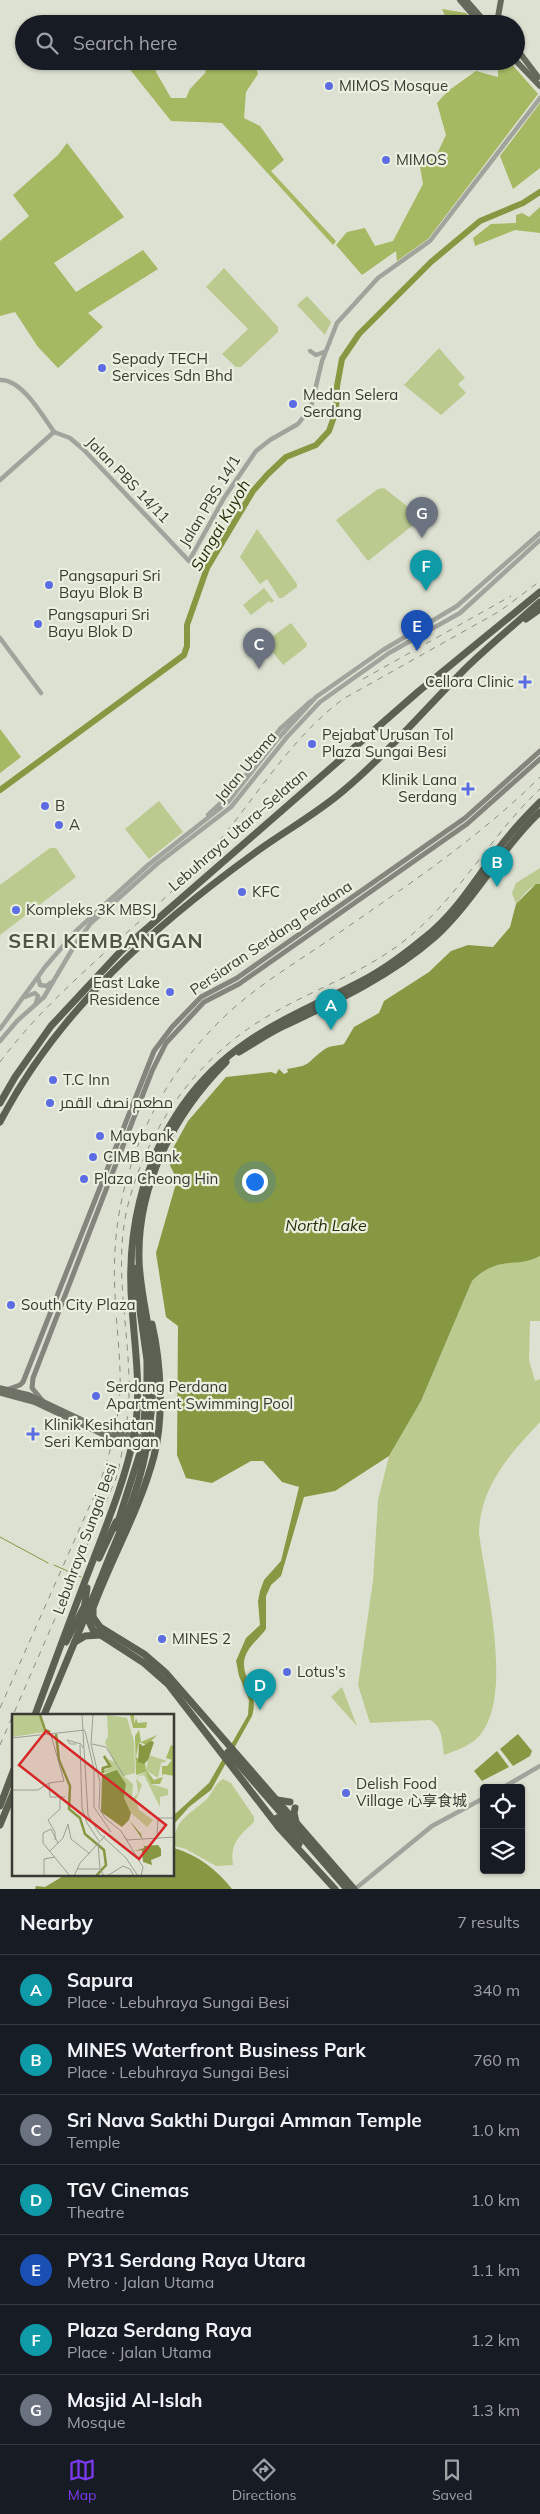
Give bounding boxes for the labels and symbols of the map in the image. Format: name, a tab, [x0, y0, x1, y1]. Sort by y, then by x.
place label: MIMOS Mosque	[339, 76, 448, 95]
marker: MIMOS Mosque	[323, 80, 335, 92]
place label: MIMOS	[396, 150, 447, 169]
marker: MIMOS	[380, 154, 392, 166]
place label: Sepady TECH Services Sdn Bhd	[112, 349, 233, 385]
marker: Sepady TECH Services Sdn Bhd	[96, 362, 108, 374]
place label: Medan Selera Serdang	[303, 385, 398, 421]
marker: Medan Selera Serdang	[287, 398, 299, 410]
street label: Jalan PBS 14/11	[82, 433, 174, 527]
street label: Jalan PBS 14/1	[175, 451, 244, 550]
water label: Sungai Kuyoh	[186, 476, 254, 574]
pin: G	[406, 497, 438, 538]
pin: F	[410, 550, 442, 591]
place label: Pangsapuri Sri Bayu Blok B	[59, 566, 161, 602]
marker: Pangsapuri Sri Bayu Blok B	[43, 579, 55, 591]
place label: Pangsapuri Sri Bayu Blok D	[48, 605, 150, 641]
pin: E	[401, 610, 433, 651]
marker: Pangsapuri Sri Bayu Blok D	[32, 618, 44, 630]
pin: C	[243, 628, 275, 669]
place label: Cellora Clinic	[425, 672, 514, 691]
marker: Cellora Clinic	[518, 675, 532, 689]
place label: Pejabat Urusan Tol Plaza Sungai Besi	[322, 725, 454, 761]
street label: Jalan Utama	[211, 727, 281, 806]
marker: Pejabat Urusan Tol Plaza Sungai Besi	[306, 738, 318, 750]
street label: Lebuhraya Utara–Selatan	[164, 764, 311, 895]
place label: Klinik Lana Serdang	[381, 770, 457, 806]
marker: Klinik Lana Serdang	[461, 782, 475, 796]
place label: B	[55, 796, 65, 815]
marker: B	[39, 800, 51, 812]
place label: A	[69, 815, 80, 834]
marker: A	[53, 819, 65, 831]
pin: B	[481, 846, 513, 887]
street label: Persiaran Serdang Perdana	[186, 876, 355, 999]
place label: KFC	[252, 882, 280, 901]
marker: KFC	[236, 886, 248, 898]
place label: Kompleks 3K MBSJ	[26, 900, 156, 919]
marker: Kompleks 3K MBSJ	[10, 904, 22, 916]
district label: SERI KEMBANGAN	[8, 928, 204, 953]
place label: East Lake Residence	[89, 973, 160, 1009]
marker: East Lake Residence	[164, 986, 176, 998]
pin: A	[315, 989, 347, 1030]
place label: T.C Inn	[63, 1070, 110, 1089]
marker: T.C Inn	[47, 1074, 59, 1086]
place label: مطعم نصف القمر	[59, 1093, 173, 1113]
marker: مطعم نصف القمر	[44, 1097, 56, 1109]
place label: Maybank	[110, 1126, 175, 1145]
marker: Maybank	[94, 1130, 106, 1142]
place label: CIMB Bank	[103, 1147, 180, 1166]
marker: CIMB Bank	[87, 1151, 99, 1163]
place label: Plaza Cheong Hin	[94, 1169, 218, 1188]
your location	[242, 1169, 268, 1195]
marker: Plaza Cheong Hin	[78, 1173, 90, 1185]
water label: North Lake	[285, 1215, 367, 1235]
place label: South City Plaza	[21, 1295, 136, 1314]
marker: South City Plaza	[5, 1299, 17, 1311]
place label: Serdang Perdana Apartment Swimming Pool	[106, 1377, 293, 1413]
marker: Serdang Perdana Apartment Swimming Pool	[90, 1390, 102, 1402]
place label: Klinik Kesihatan Seri Kembangan	[44, 1415, 159, 1451]
marker: Klinik Kesihatan Seri Kembangan	[26, 1427, 40, 1441]
street label: Lebuhraya Sungai Besi	[48, 1461, 121, 1617]
place label: MINES 2	[172, 1629, 231, 1648]
marker: MINES 2	[156, 1633, 168, 1645]
place label: Lotus's	[297, 1662, 346, 1681]
marker: Lotus's	[281, 1666, 293, 1678]
pin: D	[244, 1669, 276, 1710]
inset map	[12, 1714, 175, 1876]
place label: Delish Food Village 心享食城	[356, 1774, 467, 1810]
marker: Delish Food Village 心享食城	[340, 1787, 352, 1799]

